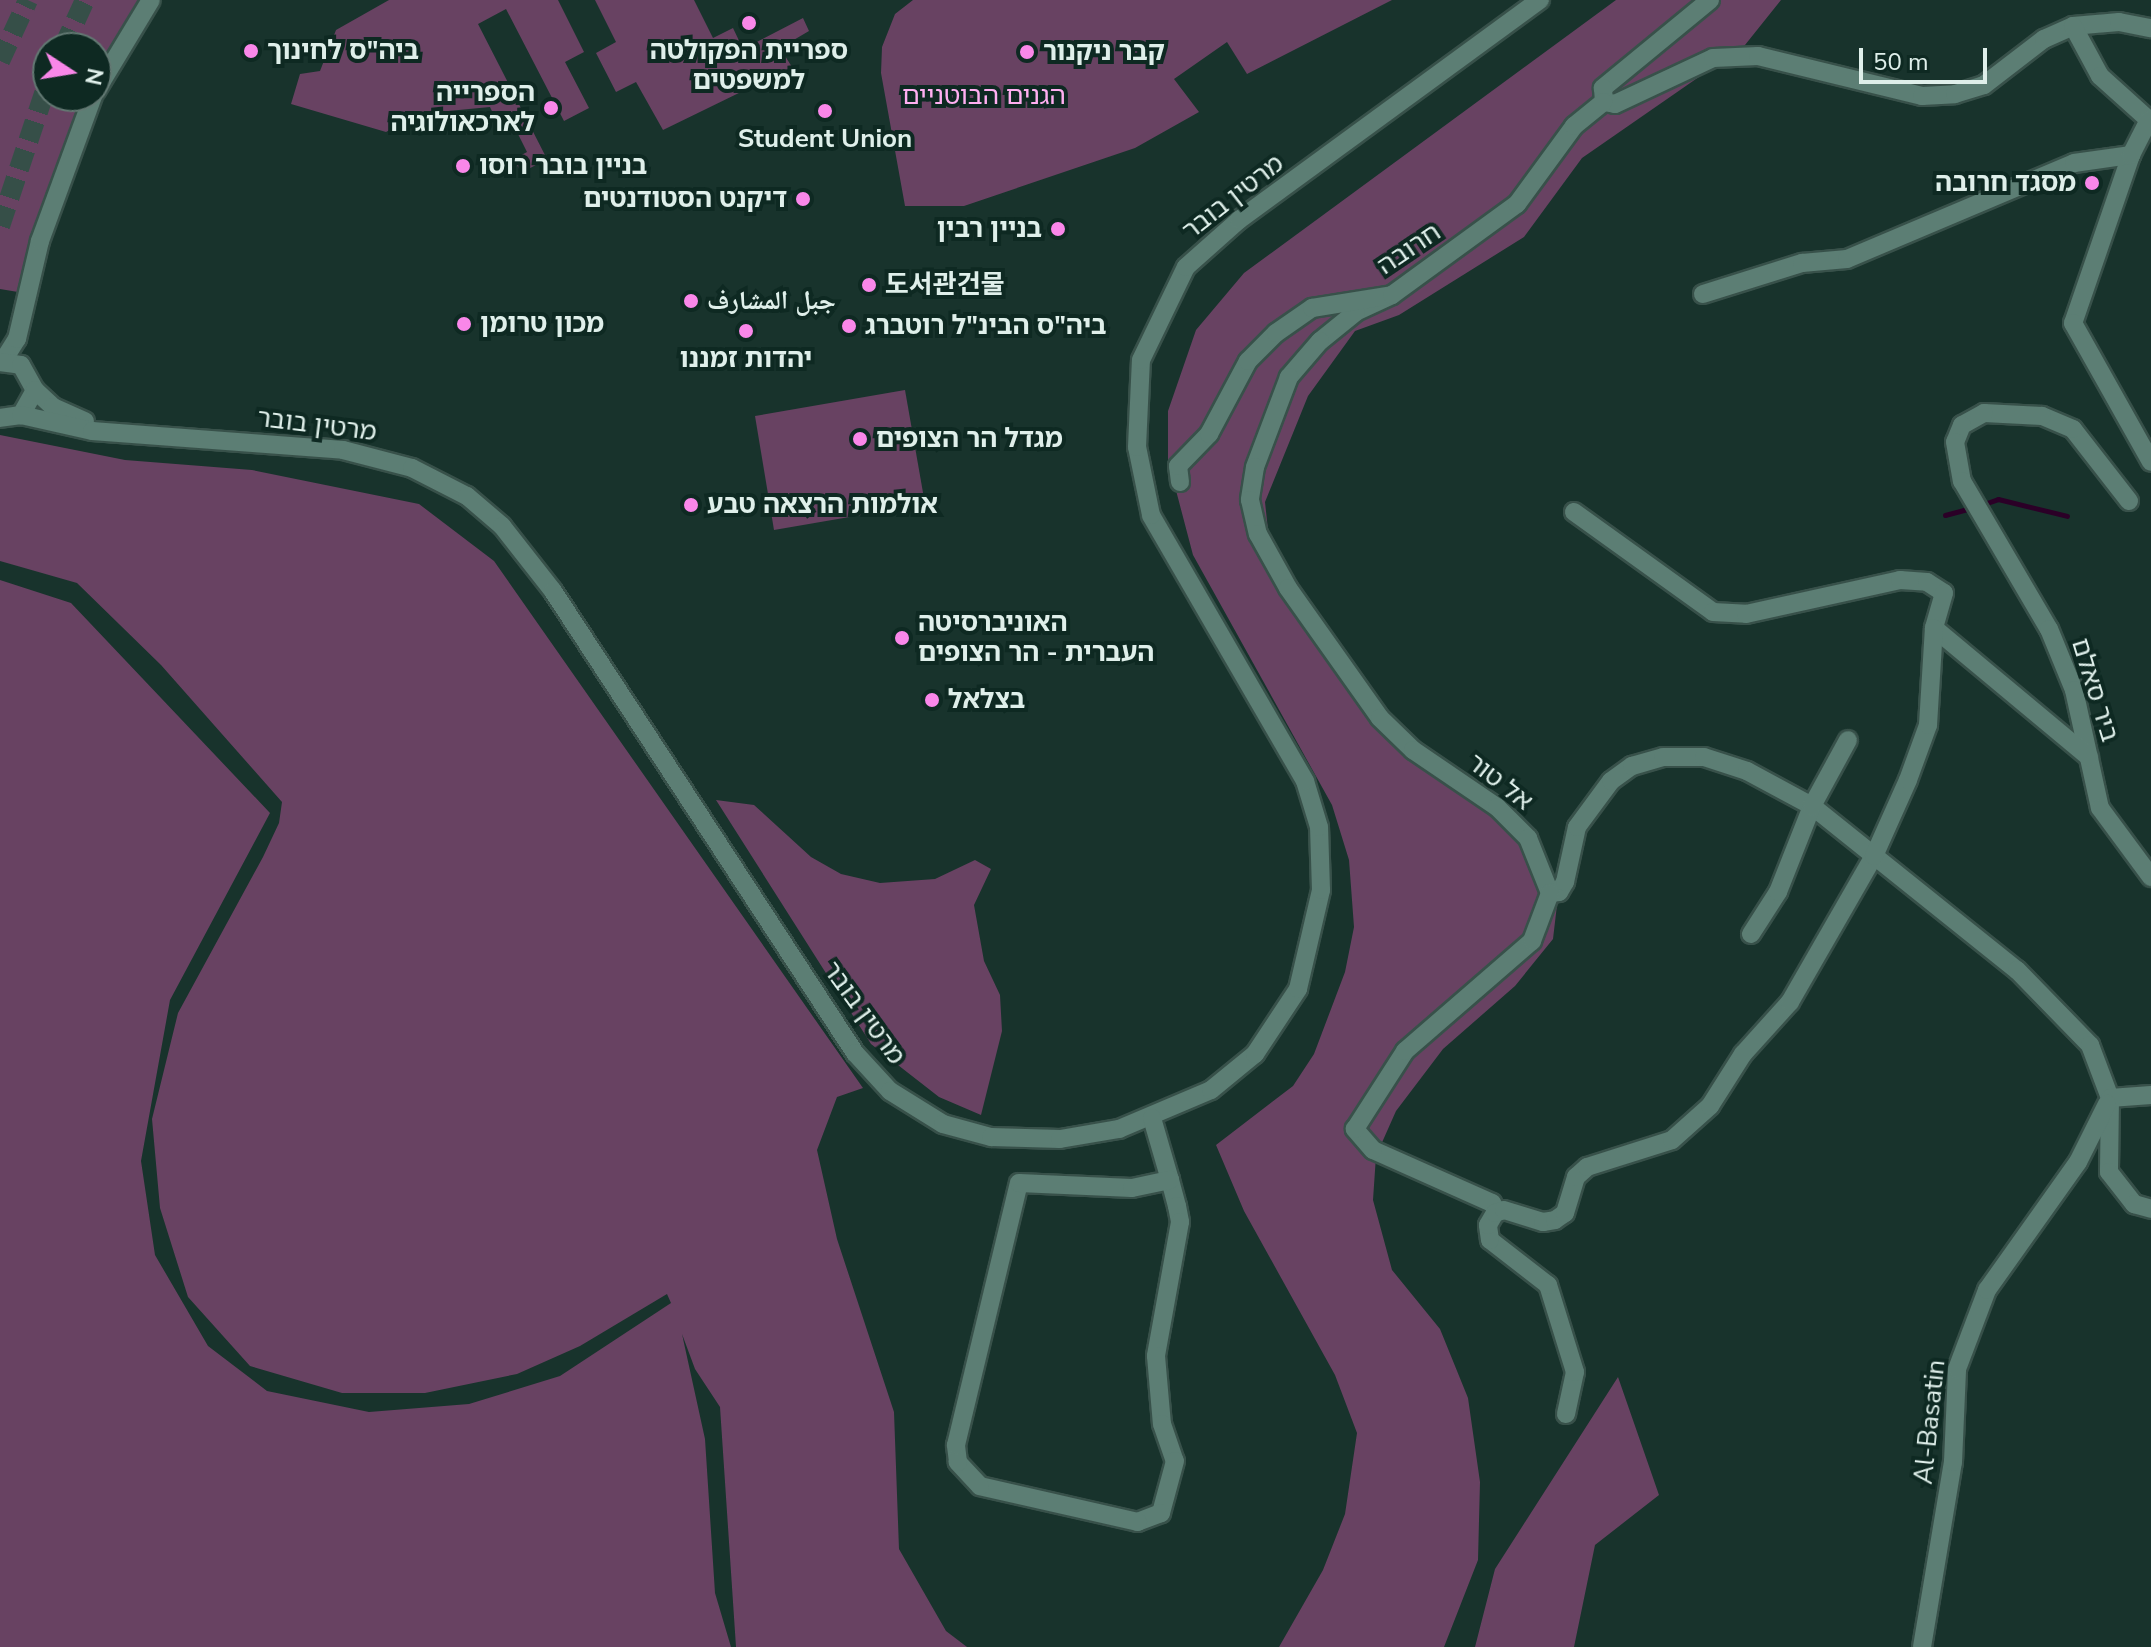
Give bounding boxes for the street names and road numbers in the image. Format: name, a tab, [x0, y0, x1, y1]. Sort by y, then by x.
street label: מרטין בובר	[1176, 148, 1290, 246]
street label: חרובה	[1371, 217, 1447, 281]
street label: מרטין בובר	[256, 402, 378, 448]
street label: ביר סאלם	[2064, 634, 2126, 746]
street label: אל טור	[1461, 747, 1539, 817]
street label: מרטין בובר	[816, 955, 912, 1071]
street label: Al-Basatin	[1908, 1358, 1952, 1486]

